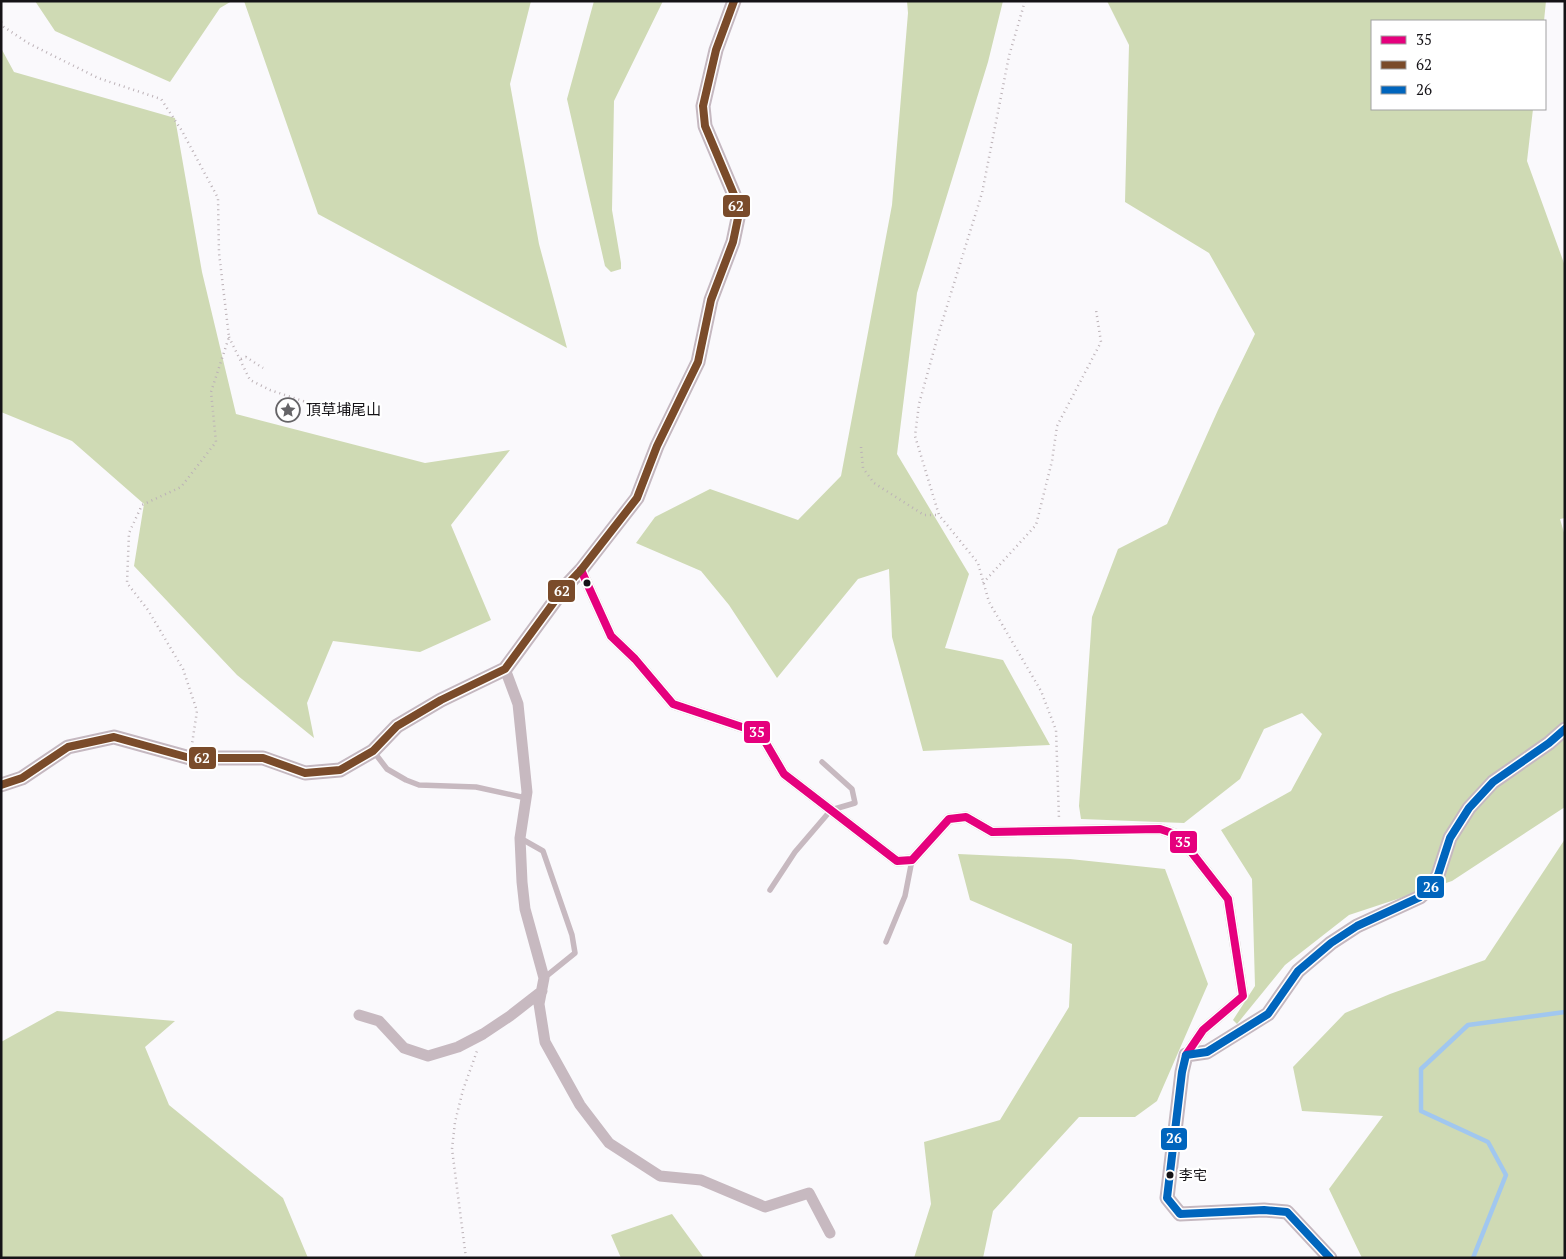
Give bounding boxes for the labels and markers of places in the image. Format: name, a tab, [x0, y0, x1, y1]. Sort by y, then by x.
place icon: 頂草埔尾山	[275, 397, 301, 423]
place label: 頂草埔尾山	[306, 399, 381, 419]
unlabelled marker	[582, 578, 592, 588]
place label: 李宅	[1179, 1165, 1207, 1184]
marker: 李宅	[1165, 1170, 1175, 1180]

